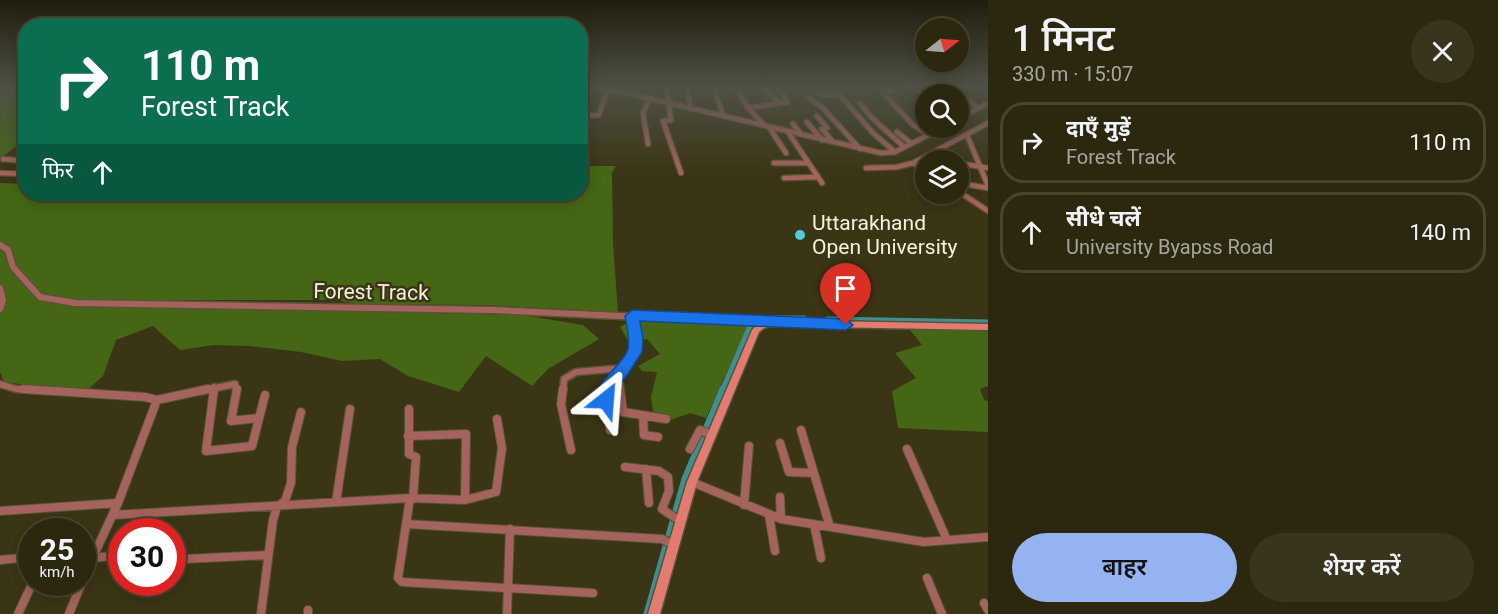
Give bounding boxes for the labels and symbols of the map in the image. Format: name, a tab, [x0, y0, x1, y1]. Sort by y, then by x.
north arrow	[915, 18, 969, 72]
place label: Uttarakhand Open University	[812, 211, 958, 259]
marker: Uttarakhand Open University	[793, 228, 807, 242]
pin	[820, 263, 871, 325]
street label: Forest Track	[313, 279, 429, 305]
position arrow	[574, 368, 638, 432]
speed limit sign: 30	[108, 518, 186, 596]

